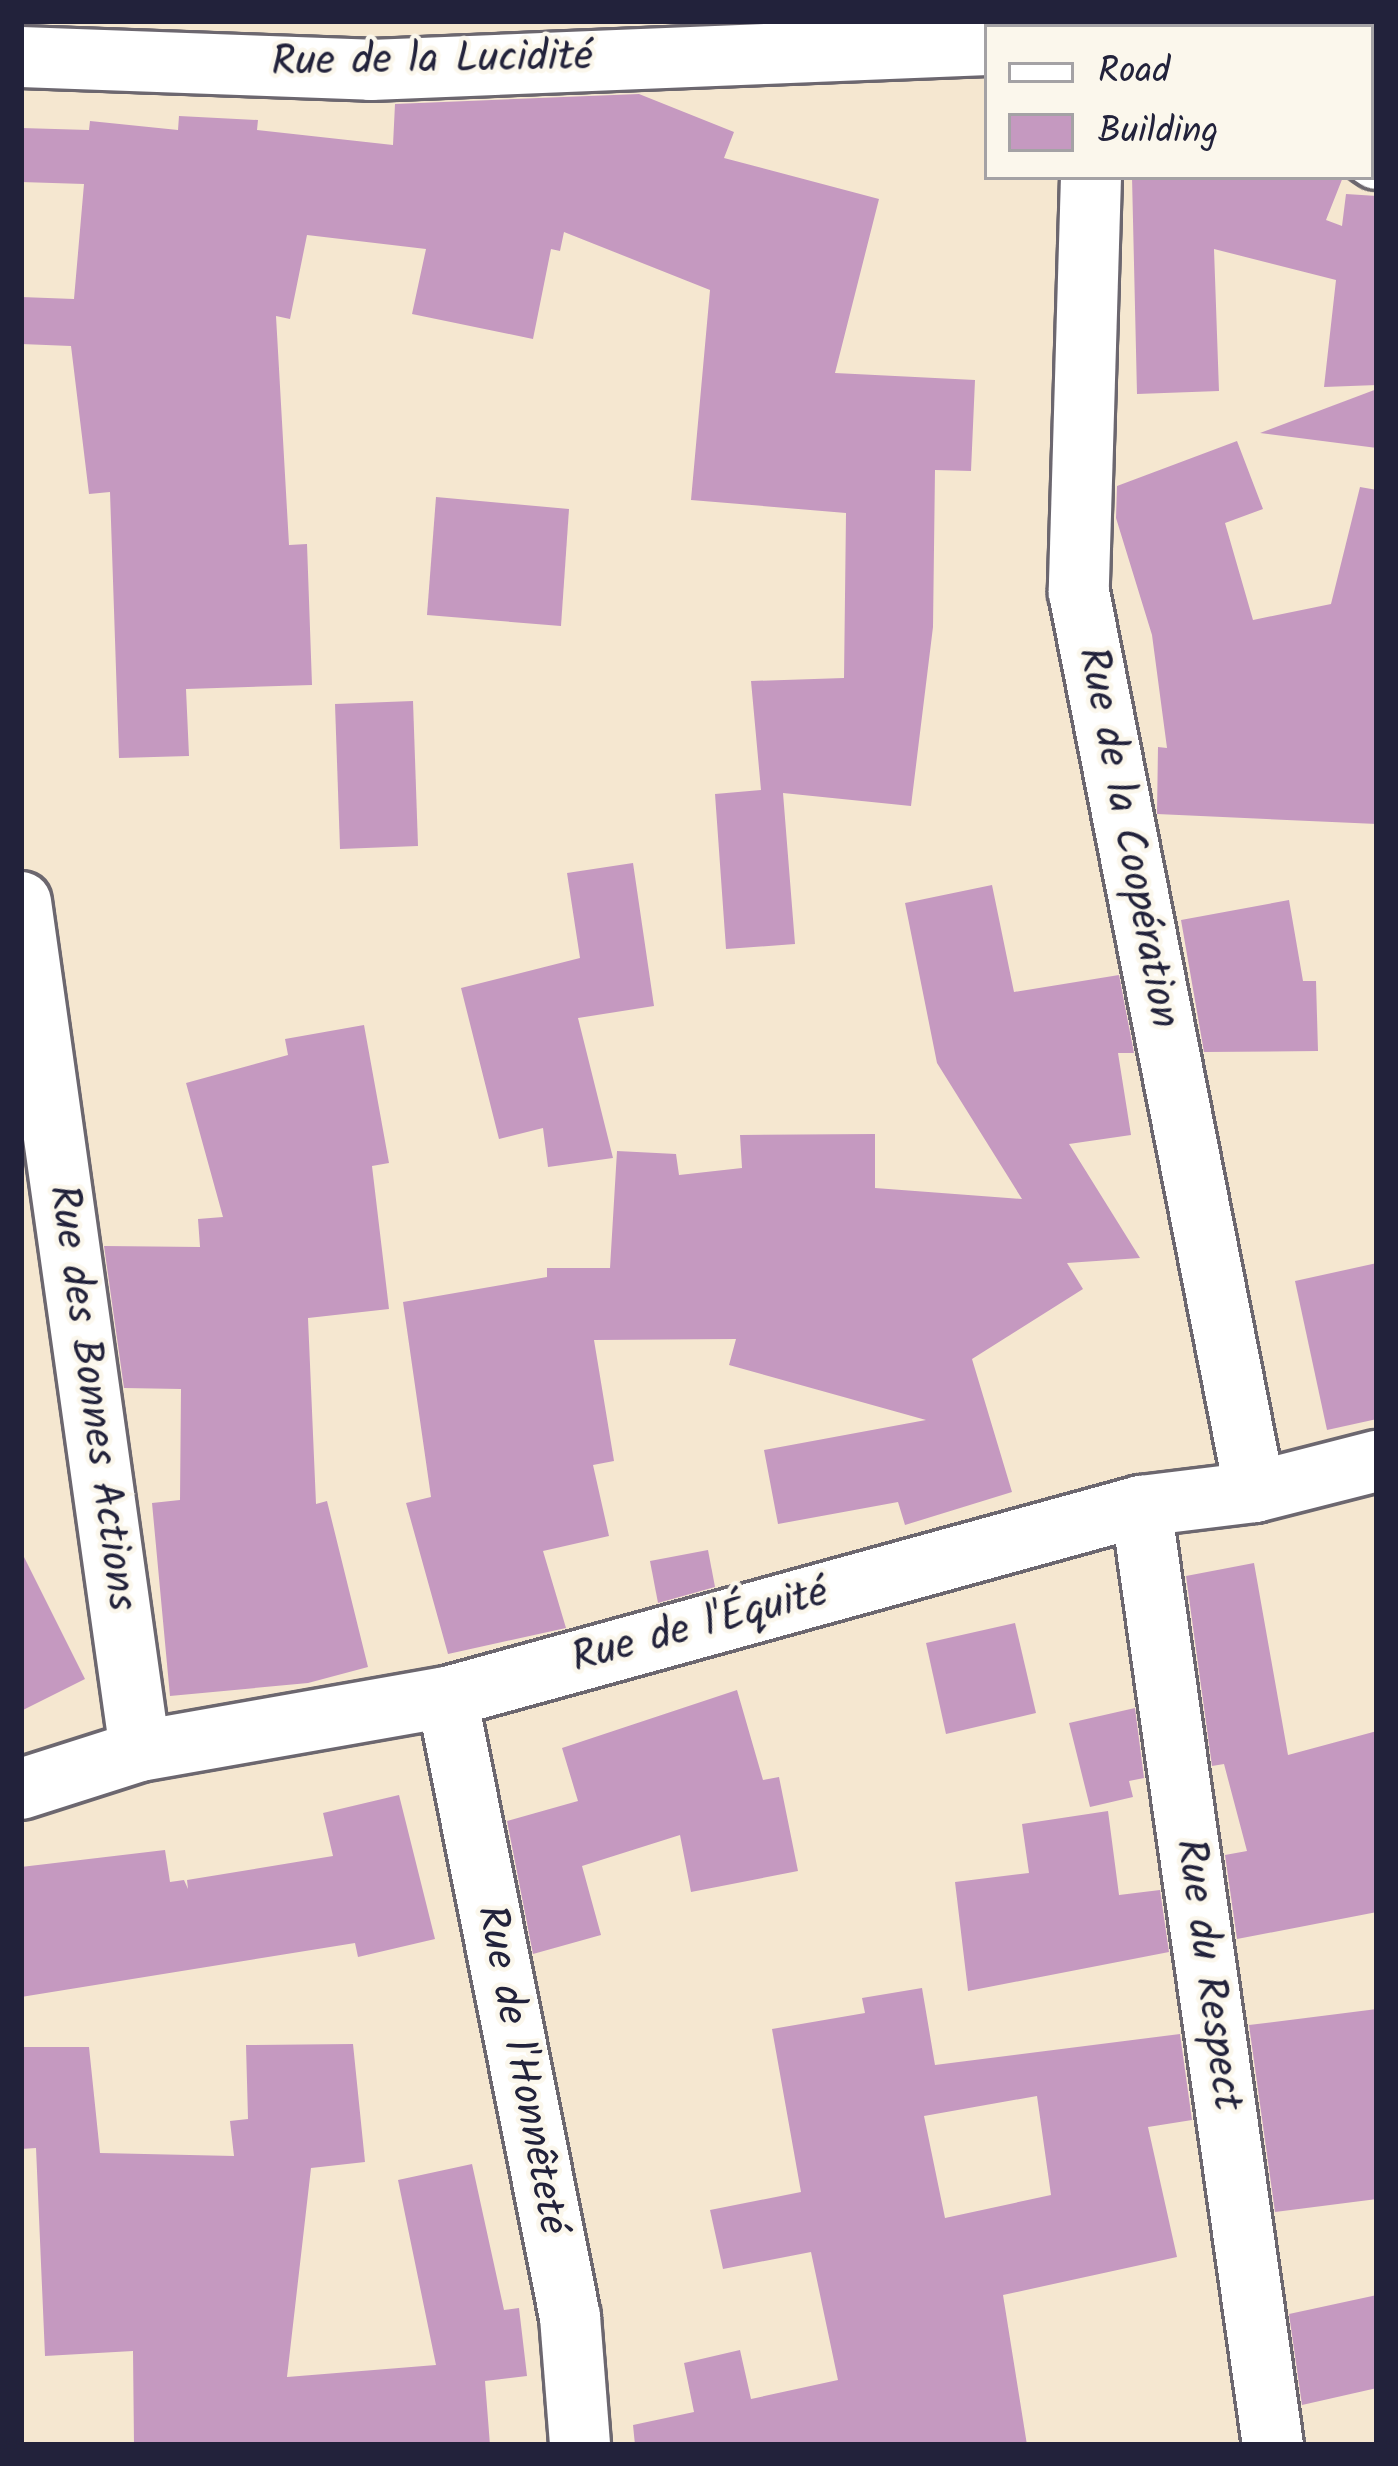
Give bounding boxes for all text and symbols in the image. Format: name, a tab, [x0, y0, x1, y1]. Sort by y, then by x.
legend	[984, 24, 1374, 180]
street label: Rue de la Lucidité	[271, 33, 593, 89]
text: Road	[1098, 44, 1170, 101]
text: Building	[1098, 104, 1218, 161]
street label: Rue de la Coopération	[1065, 643, 1189, 1033]
street label: Rue des Bonnes Actions	[36, 1182, 146, 1614]
street label: Rue de l'Équité	[567, 1569, 833, 1685]
street label: Rue du Respect	[1163, 1836, 1251, 2114]
street label: Rue de l'Honnêteté	[464, 1901, 578, 2239]

